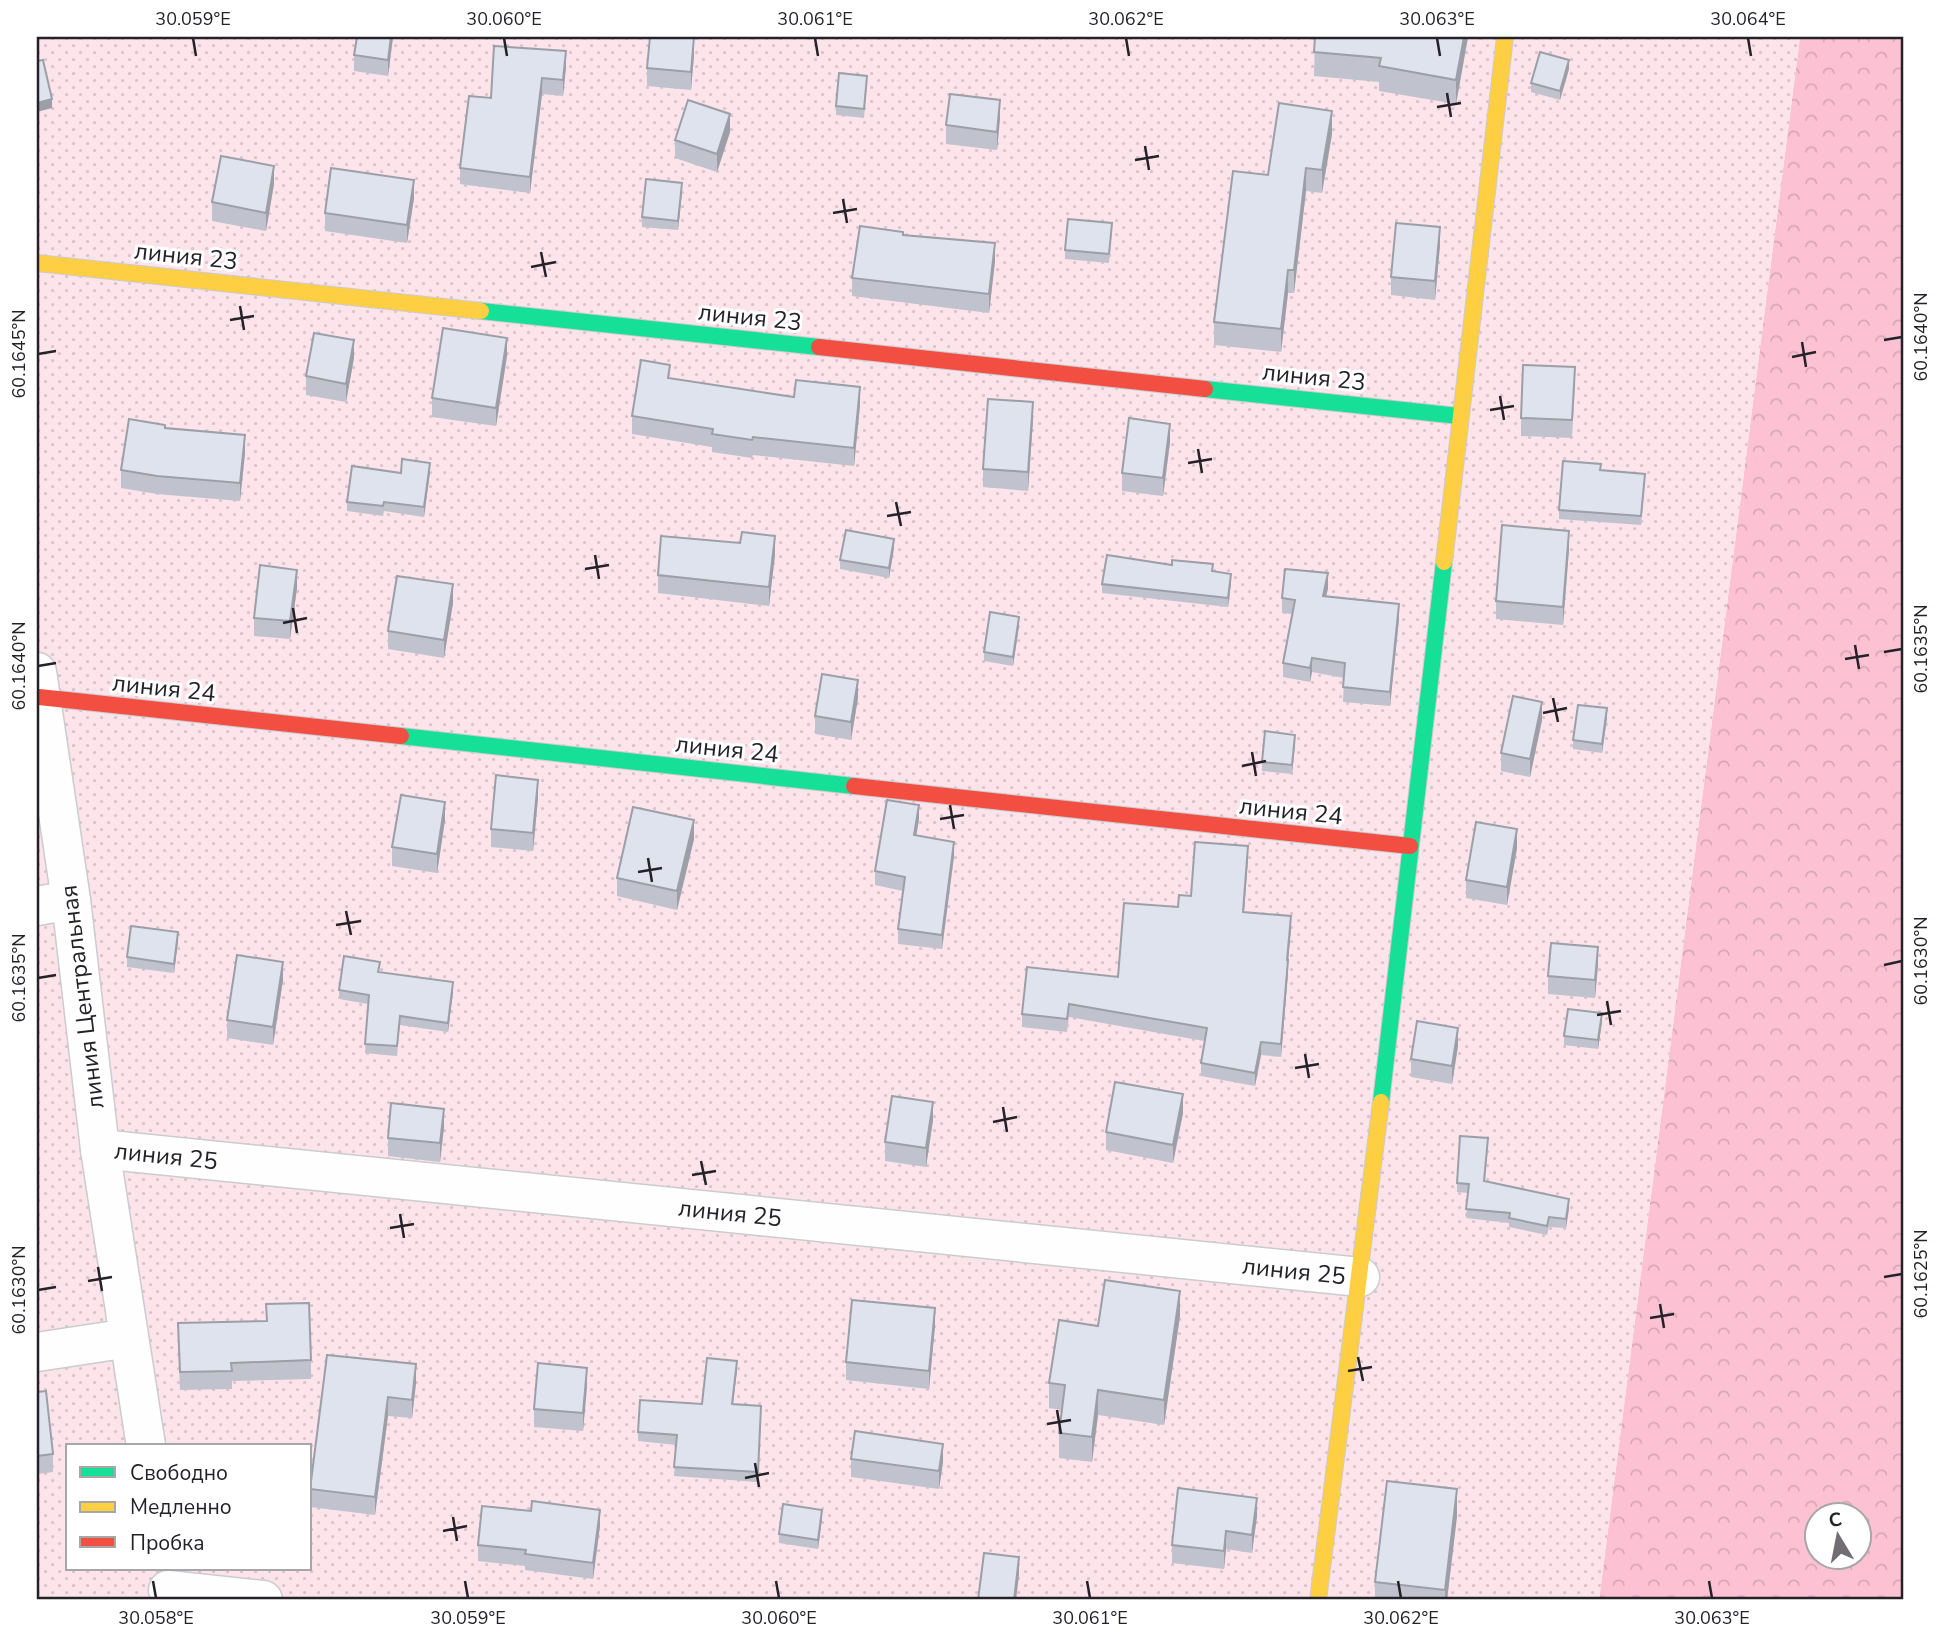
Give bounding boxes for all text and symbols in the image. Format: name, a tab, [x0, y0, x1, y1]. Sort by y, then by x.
text: 30.059°E	[155, 7, 231, 31]
text: 30.060°E	[466, 7, 542, 31]
text: 30.061°E	[777, 7, 853, 31]
text: 30.062°E	[1088, 7, 1164, 31]
text: 30.063°E	[1399, 7, 1475, 31]
text: 30.064°E	[1710, 7, 1786, 31]
street label: линия 23	[133, 235, 239, 277]
text: 60.1640°N	[1909, 293, 1933, 381]
street label: линия 23	[697, 296, 803, 338]
text: 60.1645°N	[7, 310, 31, 398]
street label: линия 23	[1261, 356, 1367, 398]
text: 60.1635°N	[1909, 605, 1933, 693]
text: 60.1640°N	[7, 622, 31, 710]
street label: линия 24	[111, 667, 217, 709]
street label: линия 24	[674, 728, 780, 770]
street label: линия 24	[1238, 790, 1344, 832]
street label: линия Центральная	[52, 883, 112, 1111]
text: 60.1630°N	[1909, 917, 1933, 1005]
text: 60.1635°N	[7, 934, 31, 1022]
street label: линия 25	[113, 1135, 219, 1177]
street label: линия 25	[677, 1192, 783, 1234]
text: 60.1625°N	[1909, 1230, 1933, 1318]
text: 60.1630°N	[7, 1246, 31, 1334]
street label: линия 25	[1241, 1250, 1347, 1292]
legend	[66, 1444, 312, 1570]
text: Свободно	[130, 1459, 228, 1487]
text: Медленно	[130, 1493, 232, 1521]
north arrow	[1804, 1500, 1874, 1570]
text: С	[1827, 1506, 1844, 1534]
text: Пробка	[130, 1529, 204, 1557]
text: 30.058°E	[118, 1606, 194, 1630]
text: 30.059°E	[430, 1606, 506, 1630]
text: 30.060°E	[741, 1606, 817, 1630]
text: 30.061°E	[1052, 1606, 1128, 1630]
text: 30.062°E	[1363, 1606, 1439, 1630]
text: 30.063°E	[1674, 1606, 1750, 1630]

